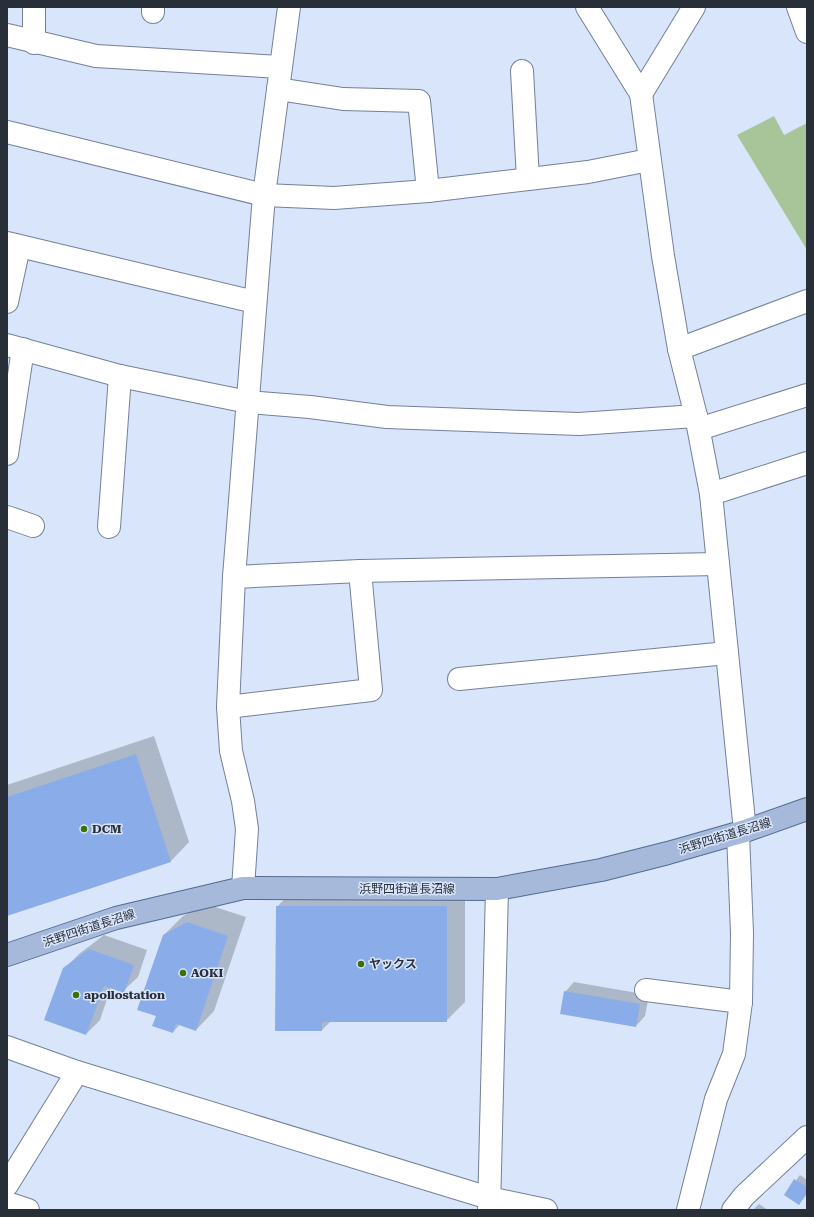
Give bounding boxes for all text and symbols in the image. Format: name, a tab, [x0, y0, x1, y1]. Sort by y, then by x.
street label: 浜野四街道長沼線	[677, 815, 773, 857]
place label: DCM	[92, 822, 122, 836]
marker: DCM	[79, 824, 89, 834]
street label: 浜野四街道長沼線	[359, 882, 455, 896]
street label: 浜野四街道長沼線	[41, 907, 137, 949]
place label: ヤックス	[369, 957, 417, 971]
marker: ヤックス	[356, 959, 366, 969]
place label: AOKI	[191, 966, 223, 980]
marker: AOKI	[178, 968, 188, 978]
place label: apollostation	[84, 988, 165, 1002]
marker: apollostation	[71, 990, 81, 1000]

